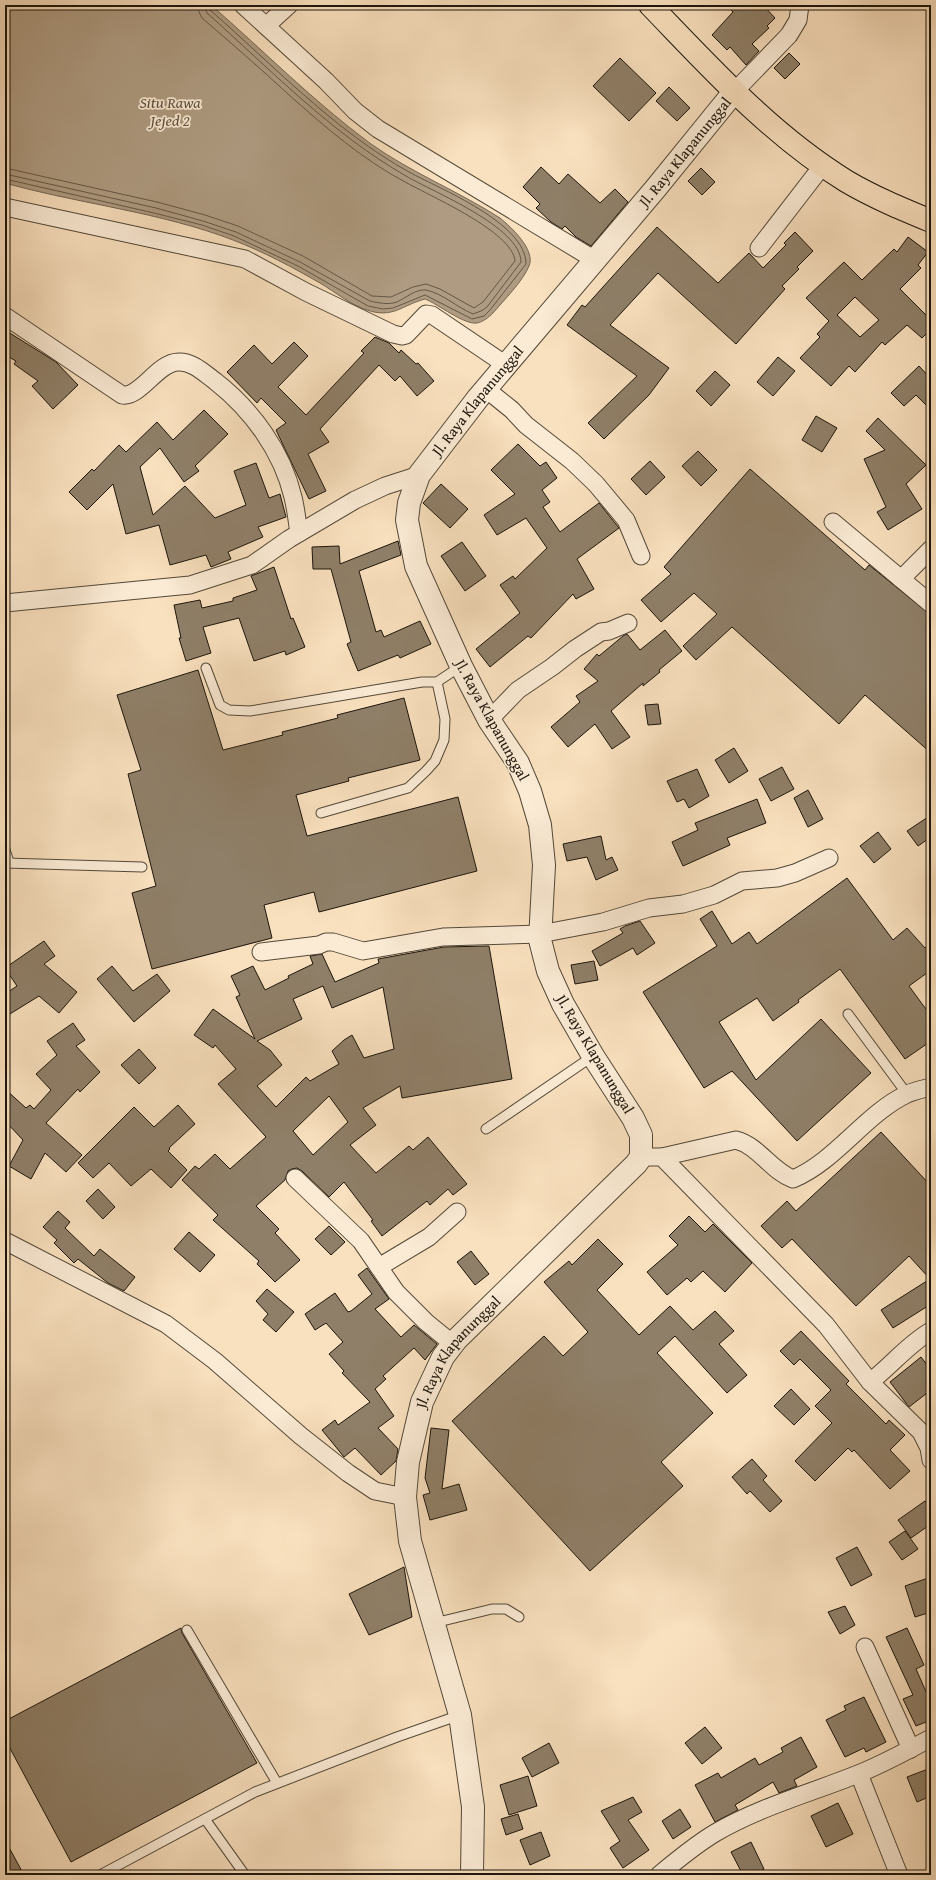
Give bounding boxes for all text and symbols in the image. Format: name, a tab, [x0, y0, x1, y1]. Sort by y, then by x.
water label: Situ Rawa Jejed 2	[139, 90, 201, 132]
street label: Jl. Raya Klapanunggal	[632, 92, 736, 213]
street label: Jl. Raya Klapanunggal	[425, 341, 528, 462]
street label: Jl. Raya Klapanunggal	[449, 654, 535, 784]
street label: Jl. Raya Klapanunggal	[550, 988, 639, 1117]
street label: Jl. Raya Klapanunggal	[409, 1291, 505, 1412]

